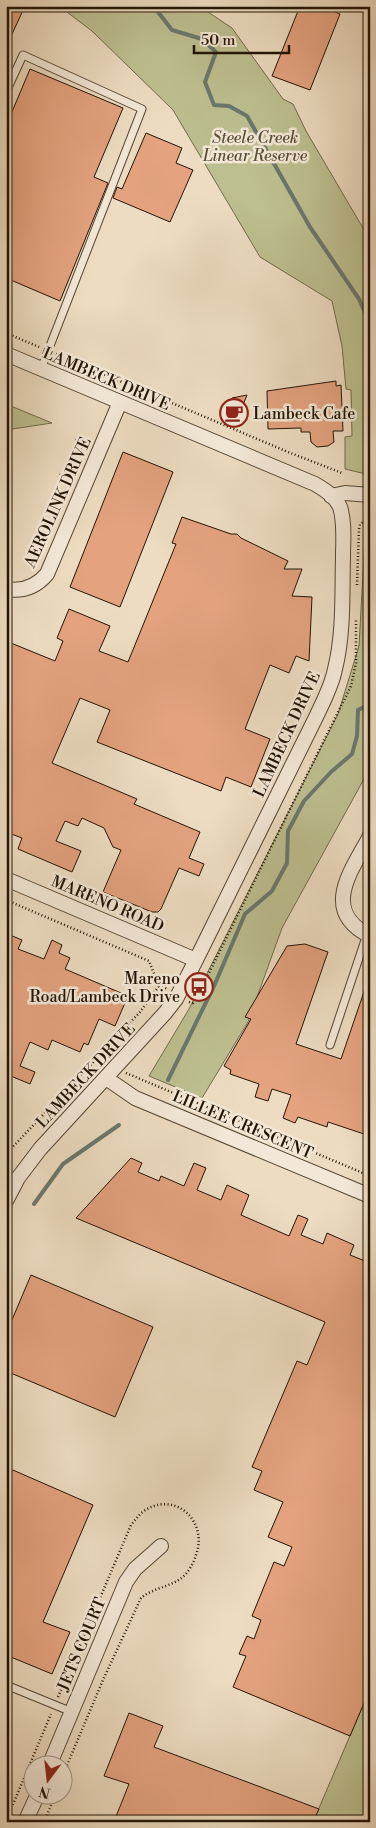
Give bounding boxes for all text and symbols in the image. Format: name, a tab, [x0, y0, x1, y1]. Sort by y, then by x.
scale bar	[194, 22, 288, 54]
text: 50 m	[201, 31, 235, 50]
park label: Steele Creek Linear Reserve	[202, 128, 308, 166]
street label: LAMBECK DRIVE	[40, 343, 173, 415]
cafe icon: Lambeck Cafe	[219, 398, 249, 428]
place label: Lambeck Cafe	[253, 404, 355, 424]
street label: AEROLINK DRIVE	[20, 434, 96, 572]
street label: LAMBECK DRIVE	[249, 668, 325, 801]
street label: MARENO ROAD	[48, 871, 167, 937]
place label: Mareno Road/Lambeck Drive	[29, 969, 180, 1007]
bus stop icon: Mareno Road/Lambeck Drive	[184, 972, 214, 1002]
street label: LAMBECK DRIVE	[32, 1019, 140, 1132]
street label: LILLEE CRESCENT	[169, 1086, 316, 1164]
street label: JETS COURT	[53, 1595, 111, 1695]
north arrow	[22, 1756, 72, 1806]
text: N	[37, 1781, 53, 1802]

